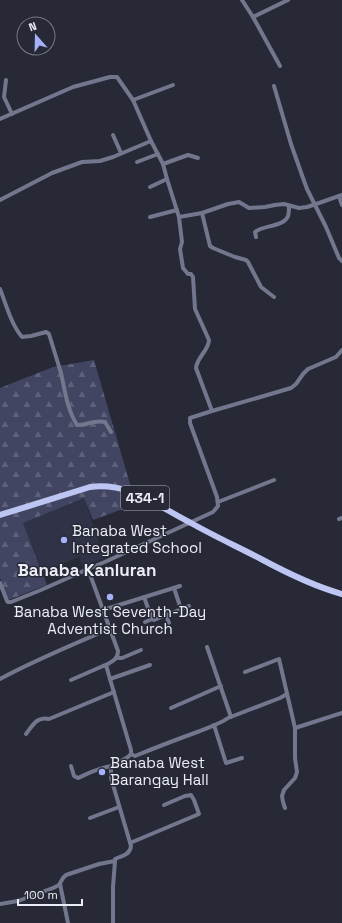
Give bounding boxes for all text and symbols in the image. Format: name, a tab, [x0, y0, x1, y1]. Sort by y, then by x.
north arrow	[16, 16, 56, 56]
text: N	[27, 19, 38, 34]
road number: 434-1	[121, 486, 169, 510]
place label: Banaba West Integrated School	[72, 521, 202, 557]
marker: Banaba West Integrated School	[59, 535, 69, 545]
district label: Banaba Kanluran	[17, 559, 157, 581]
marker: Banaba West Seventh-Day Adventist Church	[105, 592, 115, 602]
place label: Banaba West Seventh-Day Adventist Church	[14, 602, 206, 638]
place label: Banaba West Barangay Hall	[110, 753, 209, 789]
marker: Banaba West Barangay Hall	[97, 767, 107, 777]
scale bar	[18, 881, 82, 907]
text: 100 m	[24, 887, 58, 903]

